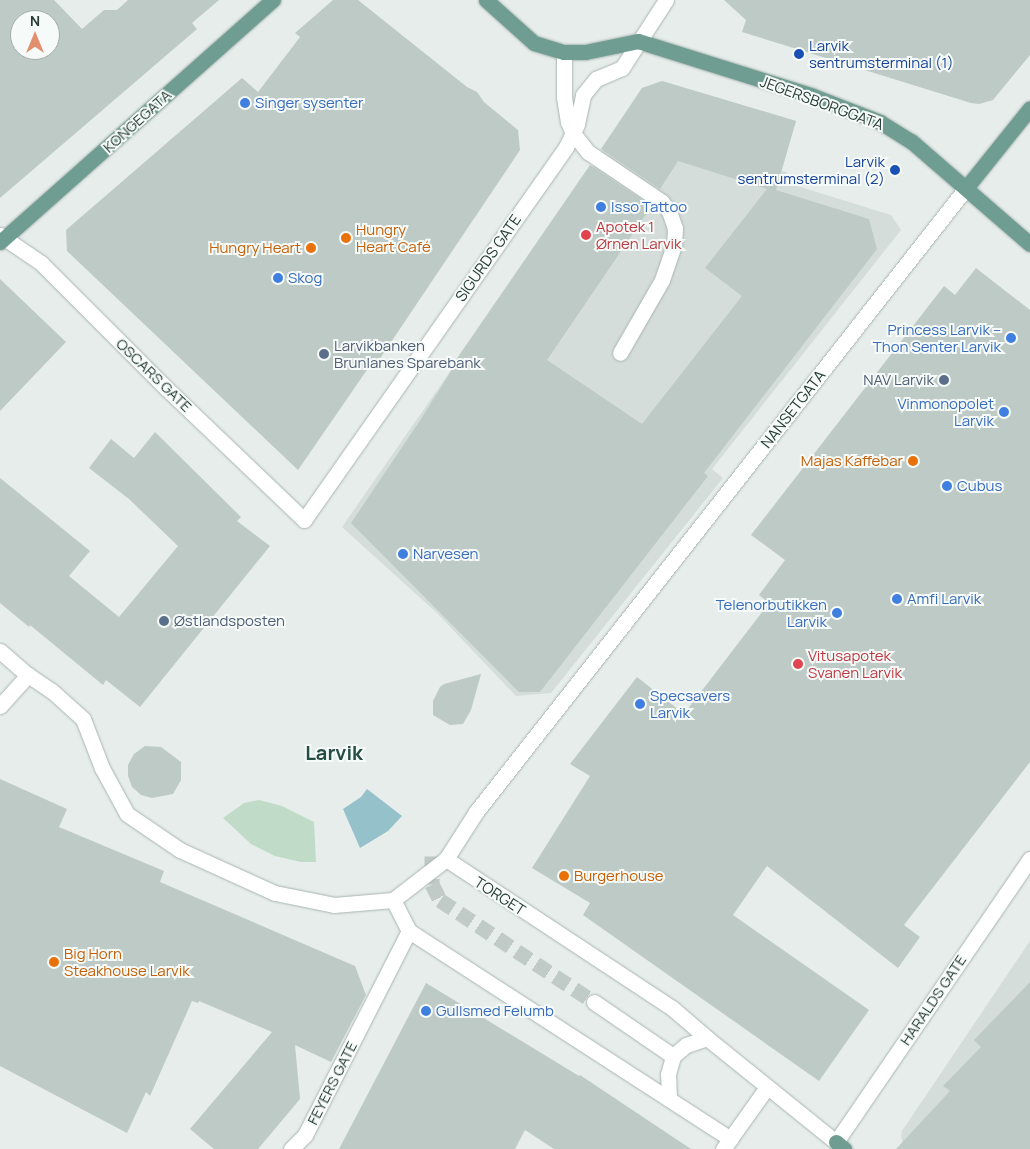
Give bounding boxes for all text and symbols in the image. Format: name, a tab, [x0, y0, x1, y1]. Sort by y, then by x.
north arrow	[10, 10, 60, 60]
text: N	[30, 11, 40, 30]
place label: Larvik sentrumsterminal (1)	[809, 36, 954, 71]
marker: Larvik sentrumsterminal (1)	[793, 48, 805, 60]
street label: JEGERSBORGGATA	[758, 72, 886, 134]
street label: KONGEGATA	[99, 86, 175, 156]
place label: Singer sysenter	[255, 94, 363, 112]
marker: Singer sysenter	[239, 97, 251, 109]
place label: Larvik sentrumsterminal (2)	[738, 152, 885, 187]
marker: Larvik sentrumsterminal (2)	[889, 164, 901, 176]
place label: Isso Tattoo	[611, 198, 687, 216]
marker: Isso Tattoo	[595, 201, 607, 213]
street label: SIGURDS GATE	[451, 211, 525, 305]
place label: Apotek 1 Ørnen Larvik	[596, 217, 682, 252]
place label: Hungry Heart Café	[356, 220, 431, 255]
marker: Apotek 1 Ørnen Larvik	[580, 229, 592, 241]
marker: Hungry Heart Café	[340, 232, 352, 244]
place label: Hungry Heart	[209, 239, 301, 257]
marker: Hungry Heart	[305, 242, 317, 254]
place label: Skog	[288, 269, 322, 287]
marker: Skog	[272, 272, 284, 284]
place label: Princess Larvik – Thon Senter Larvik	[873, 320, 1001, 355]
marker: Princess Larvik – Thon Senter Larvik	[1005, 332, 1017, 344]
street label: OSCARS GATE	[112, 334, 196, 416]
place label: Larvikbanken Brunlanes Sparebank	[334, 336, 481, 371]
marker: Larvikbanken Brunlanes Sparebank	[318, 348, 330, 360]
street label: NANSETGATA	[757, 366, 829, 452]
place label: NAV Larvik	[863, 371, 934, 389]
marker: NAV Larvik	[938, 374, 950, 386]
place label: Vinmonopolet Larvik	[898, 394, 994, 429]
marker: Vinmonopolet Larvik	[998, 406, 1010, 418]
place label: Majas Kaffebar	[801, 452, 903, 470]
marker: Majas Kaffebar	[907, 455, 919, 467]
place label: Cubus	[957, 477, 1002, 495]
marker: Cubus	[941, 480, 953, 492]
place label: Narvesen	[413, 545, 478, 563]
marker: Narvesen	[397, 548, 409, 560]
place label: Amfi Larvik	[907, 590, 981, 608]
marker: Amfi Larvik	[891, 593, 903, 605]
place label: Telenorbutikken Larvik	[716, 595, 827, 630]
marker: Telenorbutikken Larvik	[831, 607, 843, 619]
place label: Østlandsposten	[174, 612, 285, 630]
marker: Østlandsposten	[158, 615, 170, 627]
place label: Vitusapotek Svanen Larvik	[808, 646, 902, 681]
marker: Vitusapotek Svanen Larvik	[792, 658, 804, 670]
place label: Specsavers Larvik	[650, 686, 730, 721]
marker: Specsavers Larvik	[634, 698, 646, 710]
district label: Larvik	[305, 740, 363, 764]
place label: Burgerhouse	[574, 867, 664, 885]
marker: Burgerhouse	[558, 870, 570, 882]
street label: TORGET	[471, 873, 529, 919]
place label: Big Horn Steakhouse Larvik	[64, 944, 190, 979]
street label: HARALDS GATE	[896, 951, 970, 1049]
marker: Big Horn Steakhouse Larvik	[48, 956, 60, 968]
place label: Gullsmed Felumb	[436, 1002, 554, 1020]
marker: Gullsmed Felumb	[420, 1005, 432, 1017]
street label: FEYERS GATE	[303, 1038, 361, 1128]

